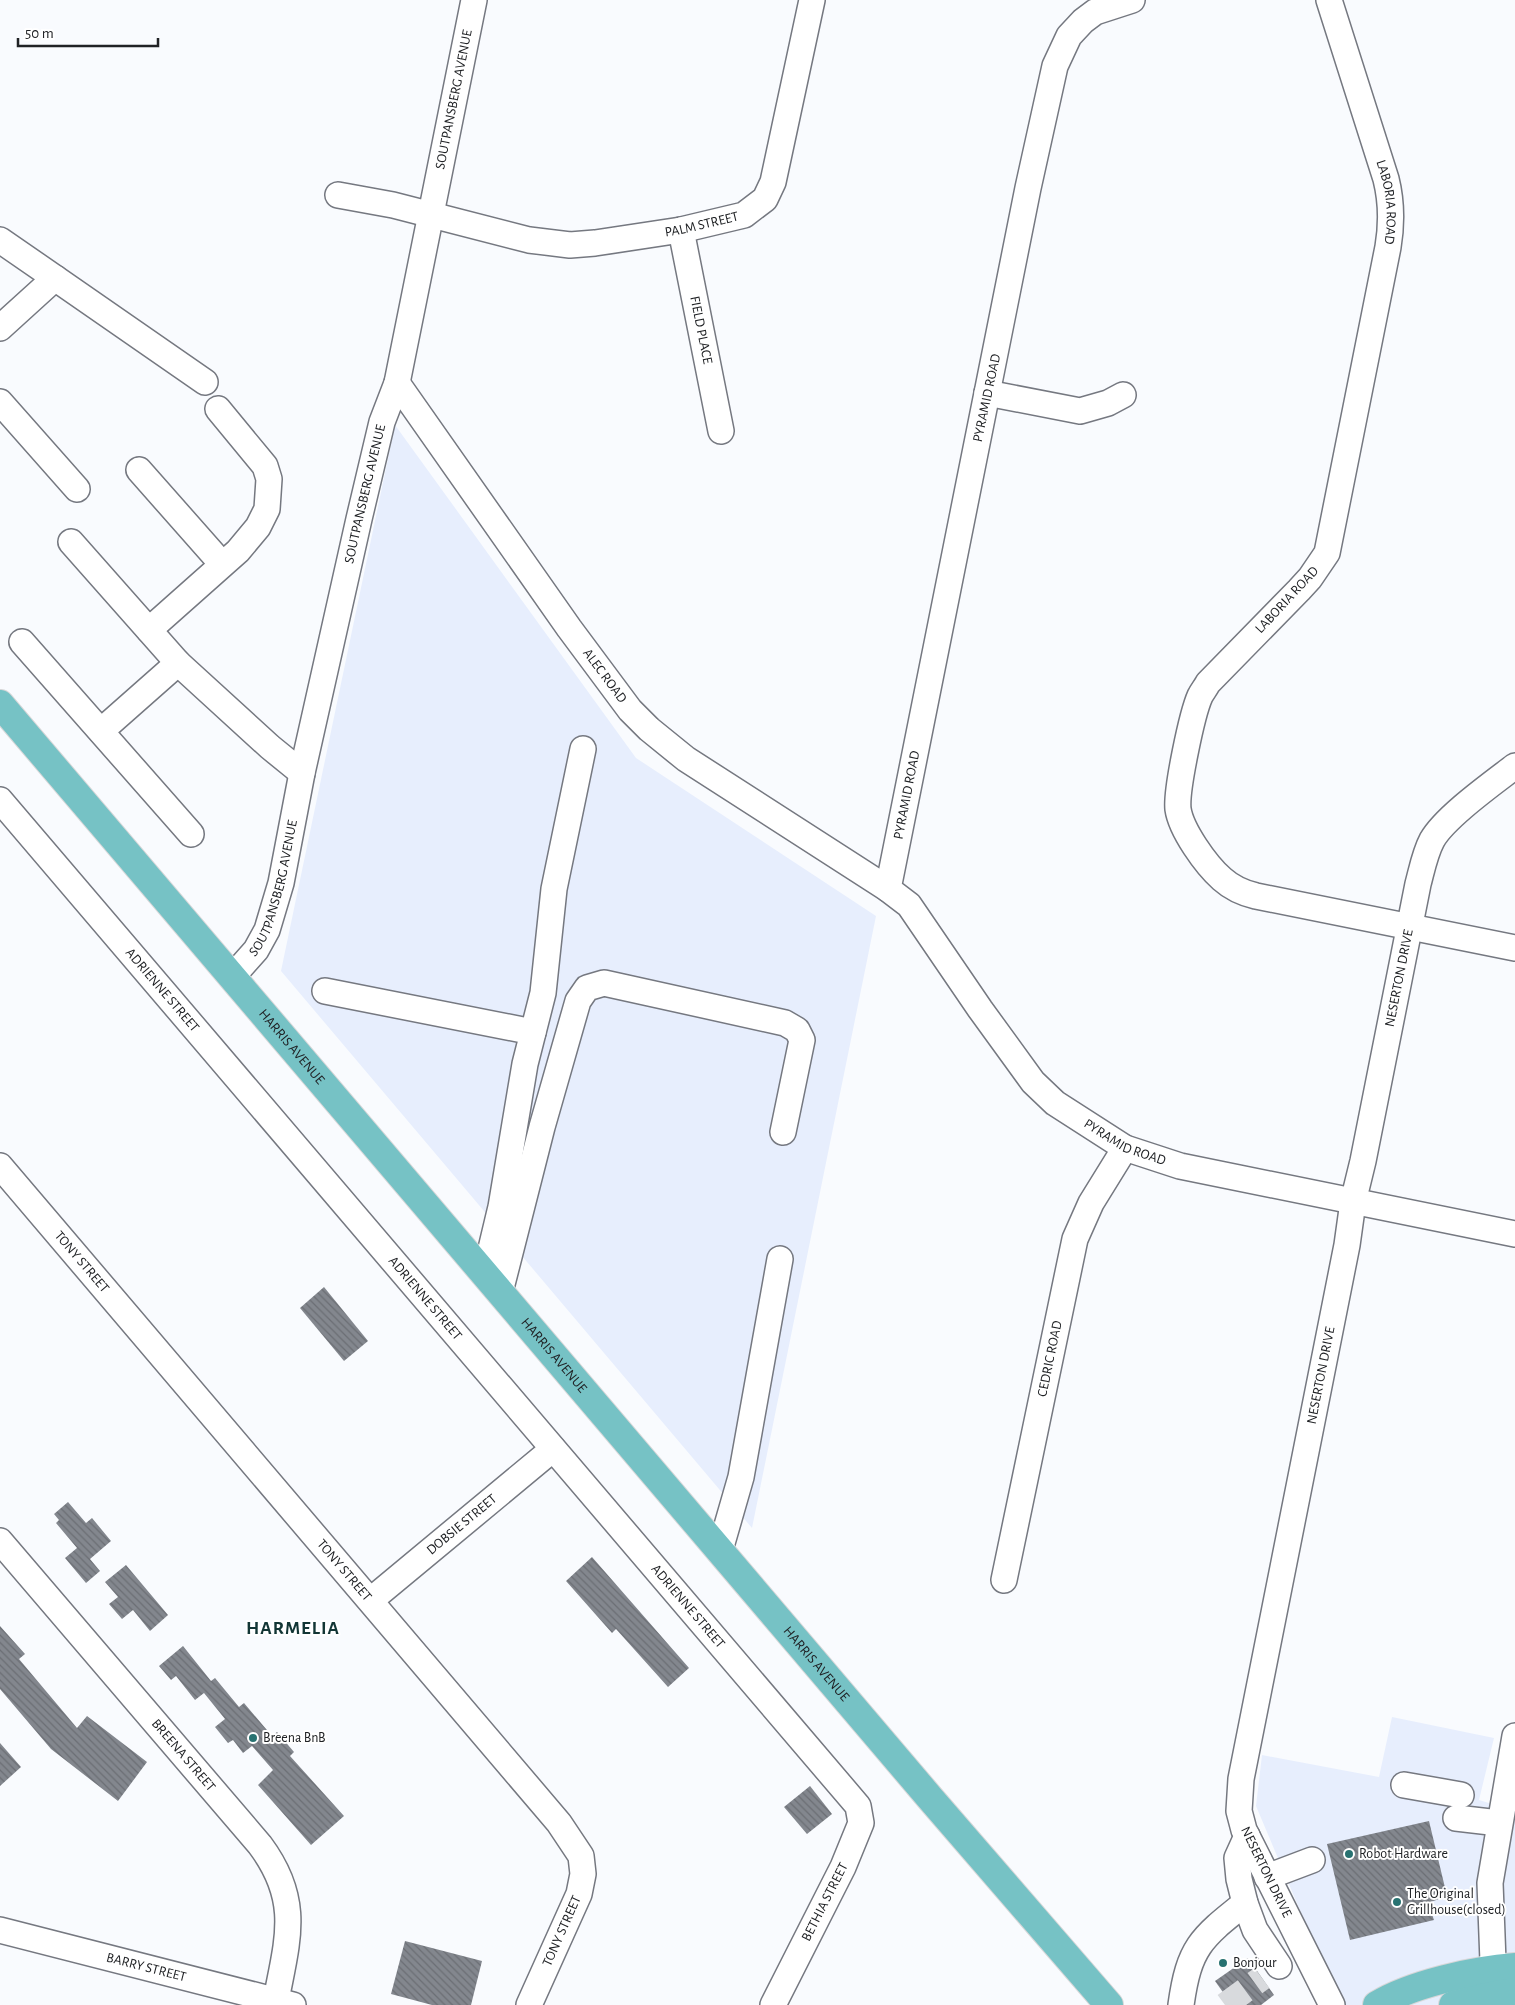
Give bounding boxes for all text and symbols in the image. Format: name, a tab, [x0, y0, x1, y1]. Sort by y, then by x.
scale bar	[18, 15, 158, 47]
text: 50 m	[25, 26, 54, 41]
street label: SOUTPANSBERG AVENUE	[433, 28, 475, 171]
street label: LABORIA ROAD	[1373, 158, 1398, 245]
street label: PALM STREET	[664, 210, 740, 239]
street label: FIELD PLACE	[687, 295, 715, 365]
street label: PYRAMID ROAD	[971, 353, 1003, 443]
street label: SOUTPANSBERG AVENUE	[342, 423, 388, 565]
street label: LABORIA ROAD	[1253, 564, 1321, 636]
street label: ALEC ROAD	[580, 646, 629, 706]
street label: PYRAMID ROAD	[892, 750, 922, 840]
street label: SOUTPANSBERG AVENUE	[247, 818, 300, 959]
street label: NESERTON DRIVE	[1383, 928, 1416, 1028]
street label: ADRIENNE STREET	[123, 946, 202, 1035]
street label: HARRIS AVENUE	[256, 1007, 327, 1087]
street label: PYRAMID ROAD	[1081, 1116, 1168, 1168]
street label: TONY STREET	[52, 1229, 112, 1296]
street label: ADRIENNE STREET	[386, 1254, 465, 1343]
street label: HARRIS AVENUE	[518, 1315, 590, 1396]
street label: CEDRIC ROAD	[1035, 1319, 1065, 1398]
street label: NESERTON DRIVE	[1305, 1325, 1338, 1425]
street label: DOBSIE STREET	[424, 1492, 500, 1558]
street label: TONY STREET	[314, 1537, 374, 1604]
street label: ADRIENNE STREET	[648, 1562, 727, 1651]
district label: HARMELIA	[246, 1619, 340, 1638]
street label: HARRIS AVENUE	[780, 1624, 852, 1704]
street label: BREENA STREET	[149, 1716, 218, 1794]
place label: Breena BnB	[263, 1731, 326, 1745]
marker: Breena BnB	[247, 1732, 259, 1744]
street label: NESERTON DRIVE	[1238, 1824, 1294, 1920]
place label: Robot Hardware	[1359, 1847, 1448, 1861]
marker: Robot Hardware	[1343, 1848, 1355, 1860]
street label: BETHIA STREET	[799, 1860, 851, 1944]
place label: The Original Grillhouse(closed)	[1407, 1887, 1506, 1917]
street label: TONY STREET	[540, 1893, 584, 1968]
marker: The Original Grillhouse(closed)	[1391, 1896, 1403, 1908]
street label: BARRY STREET	[105, 1951, 188, 1984]
place label: Bonjour	[1233, 1956, 1277, 1970]
marker: Bonjour	[1217, 1957, 1229, 1969]

